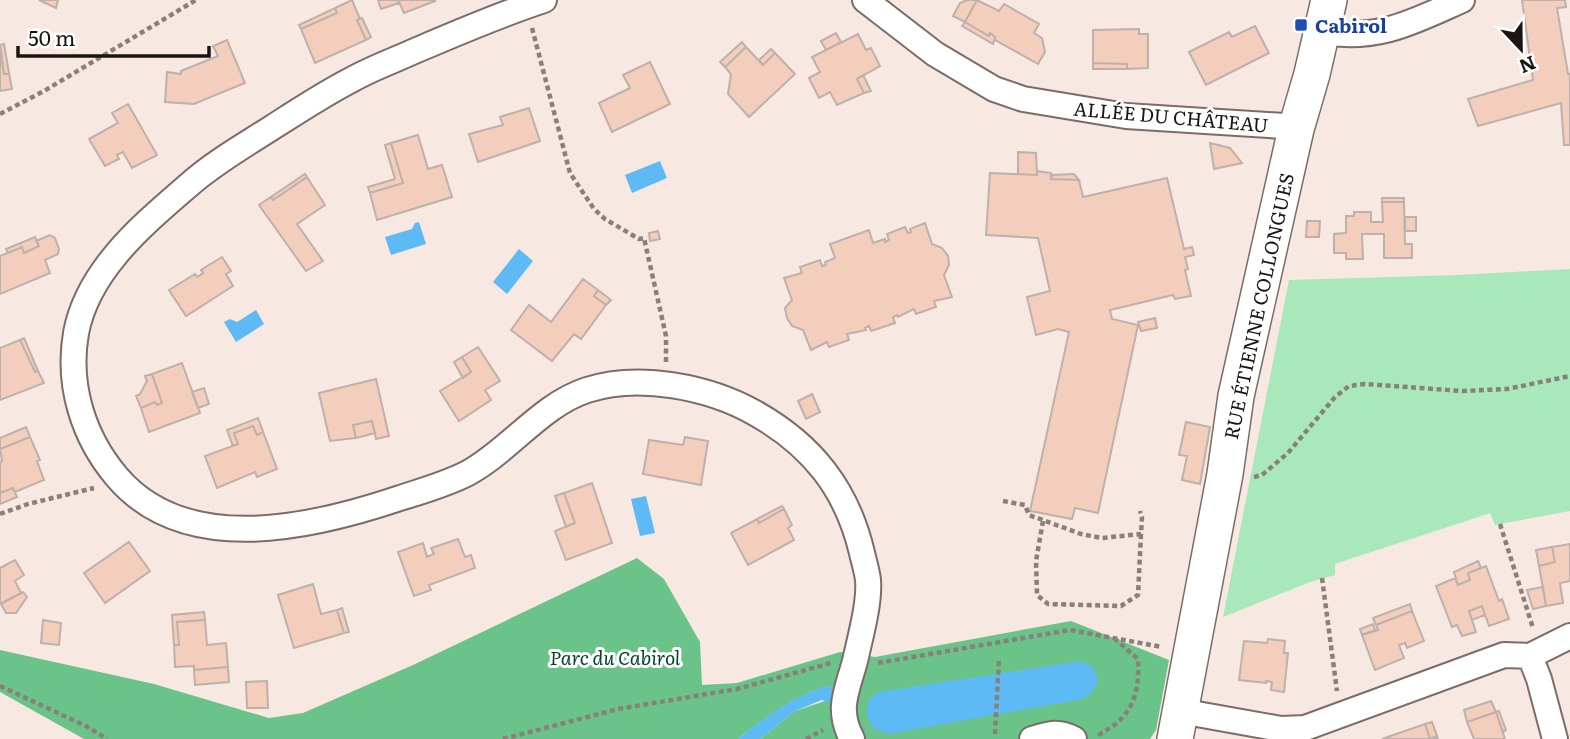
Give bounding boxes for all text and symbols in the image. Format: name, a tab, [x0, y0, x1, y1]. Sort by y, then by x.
place label: Cabirol	[1315, 11, 1387, 39]
scale bar	[18, 14, 208, 58]
north arrow	[1486, 14, 1556, 84]
marker: Cabirol	[1293, 17, 1309, 33]
text: 50 m	[28, 21, 75, 52]
text: N	[1515, 50, 1540, 82]
street label: ALLÉE DU CHÂTEAU	[1072, 94, 1270, 138]
street label: RUE ÉTIENNE COLLONGUES	[1216, 170, 1300, 442]
park label: Parc du Cabirol	[550, 643, 681, 671]

